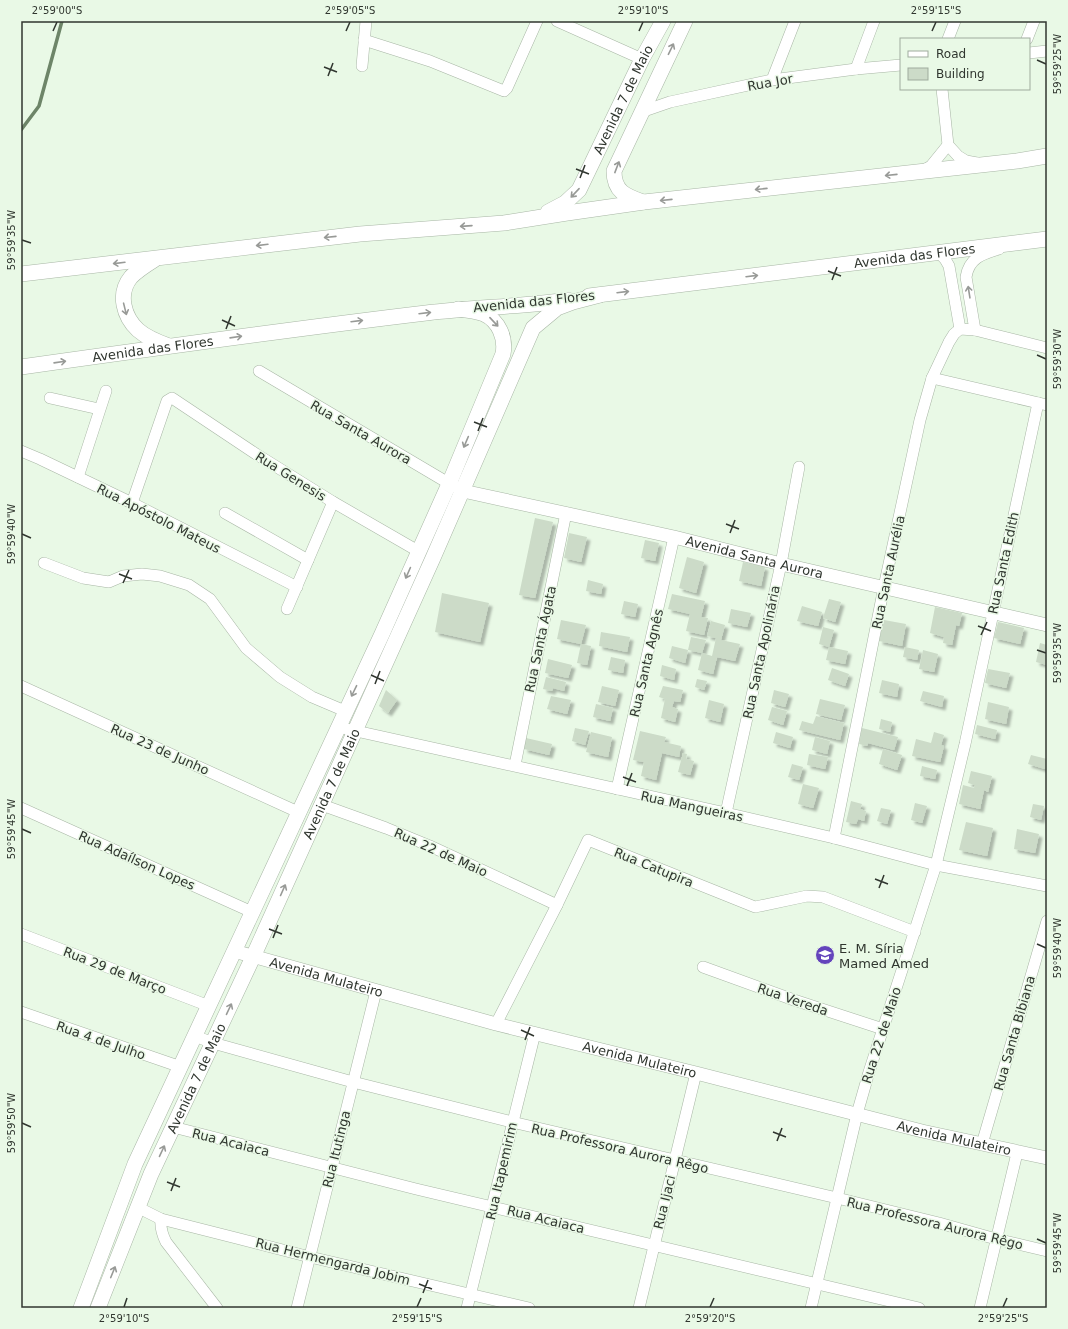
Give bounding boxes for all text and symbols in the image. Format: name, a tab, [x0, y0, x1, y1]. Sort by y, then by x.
text: 2°59'00"S	[32, 5, 82, 16]
text: 2°59'05"S	[325, 5, 375, 16]
text: 2°59'10"S	[618, 5, 668, 16]
text: 2°59'15"S	[911, 5, 961, 16]
text: 59°59'25"W	[1052, 34, 1063, 94]
legend	[900, 38, 1030, 90]
street label: Avenida 7 de Maio	[590, 42, 656, 157]
one-way arrow	[668, 43, 675, 55]
text: Road	[936, 47, 966, 61]
text: Building	[936, 67, 985, 81]
street label: Rua Jor	[746, 71, 795, 94]
one-way arrow	[613, 161, 621, 173]
one-way arrow	[884, 171, 897, 179]
one-way arrow	[755, 186, 768, 193]
one-way arrow	[571, 188, 580, 198]
one-way arrow	[660, 196, 673, 204]
text: 59°59'35"W	[6, 210, 17, 270]
one-way arrow	[460, 223, 473, 230]
one-way arrow	[324, 234, 337, 241]
one-way arrow	[256, 241, 269, 249]
street label: Avenida das Flores	[853, 241, 976, 271]
one-way arrow	[113, 259, 126, 266]
one-way arrow	[745, 272, 758, 280]
one-way arrow	[965, 286, 973, 299]
street label: Avenida das Flores	[473, 288, 596, 315]
one-way arrow	[616, 288, 629, 296]
one-way arrow	[122, 302, 130, 315]
one-way arrow	[418, 309, 431, 317]
one-way arrow	[350, 317, 363, 325]
one-way arrow	[489, 317, 499, 327]
text: 59°59'30"W	[1052, 329, 1063, 389]
street label: Avenida das Flores	[91, 333, 215, 365]
one-way arrow	[229, 333, 242, 341]
one-way arrow	[53, 358, 66, 366]
street label: Rua Santa Aurora	[308, 397, 414, 467]
one-way arrow	[462, 435, 470, 447]
street label: Rua Genesis	[253, 449, 329, 504]
street label: Rua Apóstolo Mateus	[94, 481, 223, 556]
text: 59°59'40"W	[6, 504, 17, 564]
street label: Rua Santa Edith	[985, 511, 1022, 615]
street label: Rua Santa Aurélia	[869, 514, 908, 630]
street label: Avenida Santa Aurora	[684, 533, 825, 581]
one-way arrow	[404, 567, 412, 579]
street label: Rua Santa Ágata	[522, 584, 559, 694]
street label: Rua Santa Apolinária	[740, 584, 783, 720]
street label: Rua Santa Agnês	[627, 607, 666, 719]
text: 59°59'35"W	[1052, 623, 1063, 683]
one-way arrow	[350, 685, 357, 697]
street label: Rua 23 de Junho	[108, 721, 211, 778]
street label: Avenida 7 de Maio	[300, 726, 363, 842]
street label: Rua Mangueiras	[639, 788, 745, 825]
text: 59°59'45"W	[6, 799, 17, 859]
street label: Rua 22 de Maio	[392, 825, 490, 880]
street label: Rua Adaílson Lopes	[76, 828, 198, 893]
street label: Rua Catupira	[612, 845, 696, 890]
one-way arrow	[280, 885, 288, 897]
text: 59°59'40"W	[1052, 918, 1063, 978]
place label: E. M. Síria Mamed Amed	[839, 941, 929, 971]
street label: Rua 29 de Março	[61, 944, 169, 997]
school or university icon: E. M. Síria Mamed Amed	[814, 944, 836, 966]
street label: Avenida Mulateiro	[268, 954, 385, 1000]
street label: Rua Santa Bibiana	[991, 974, 1038, 1092]
street label: Rua Vereda	[755, 980, 830, 1019]
street label: Rua 22 de Maio	[859, 985, 904, 1085]
one-way arrow	[226, 1003, 233, 1015]
street label: Rua 4 de Julho	[54, 1018, 148, 1063]
street label: Avenida 7 de Maio	[164, 1021, 229, 1136]
street label: Avenida Mulateiro	[581, 1039, 698, 1081]
text: 59°59'50"W	[6, 1093, 17, 1153]
street label: Rua Itutinga	[320, 1109, 353, 1189]
street label: Avenida Mulateiro	[895, 1118, 1013, 1158]
street label: Rua Itapemirim	[483, 1121, 520, 1221]
street label: Rua Professora Aurora Rêgo	[530, 1121, 710, 1176]
street label: Rua Acaiaca	[191, 1126, 271, 1159]
one-way arrow	[159, 1146, 166, 1158]
street label: Rua Ijaci	[651, 1174, 678, 1231]
street label: Rua Professora Aurora Rêgo	[845, 1194, 1025, 1253]
street label: Rua Acaiaca	[506, 1203, 586, 1236]
text: 59°59'45"W	[1052, 1213, 1063, 1273]
street label: Rua Hermengarda Jobim	[254, 1235, 412, 1288]
one-way arrow	[109, 1266, 117, 1278]
text: 2°59'10"S	[99, 1313, 149, 1324]
text: 2°59'15"S	[392, 1313, 442, 1324]
text: 2°59'20"S	[685, 1313, 735, 1324]
text: 2°59'25"S	[978, 1313, 1028, 1324]

